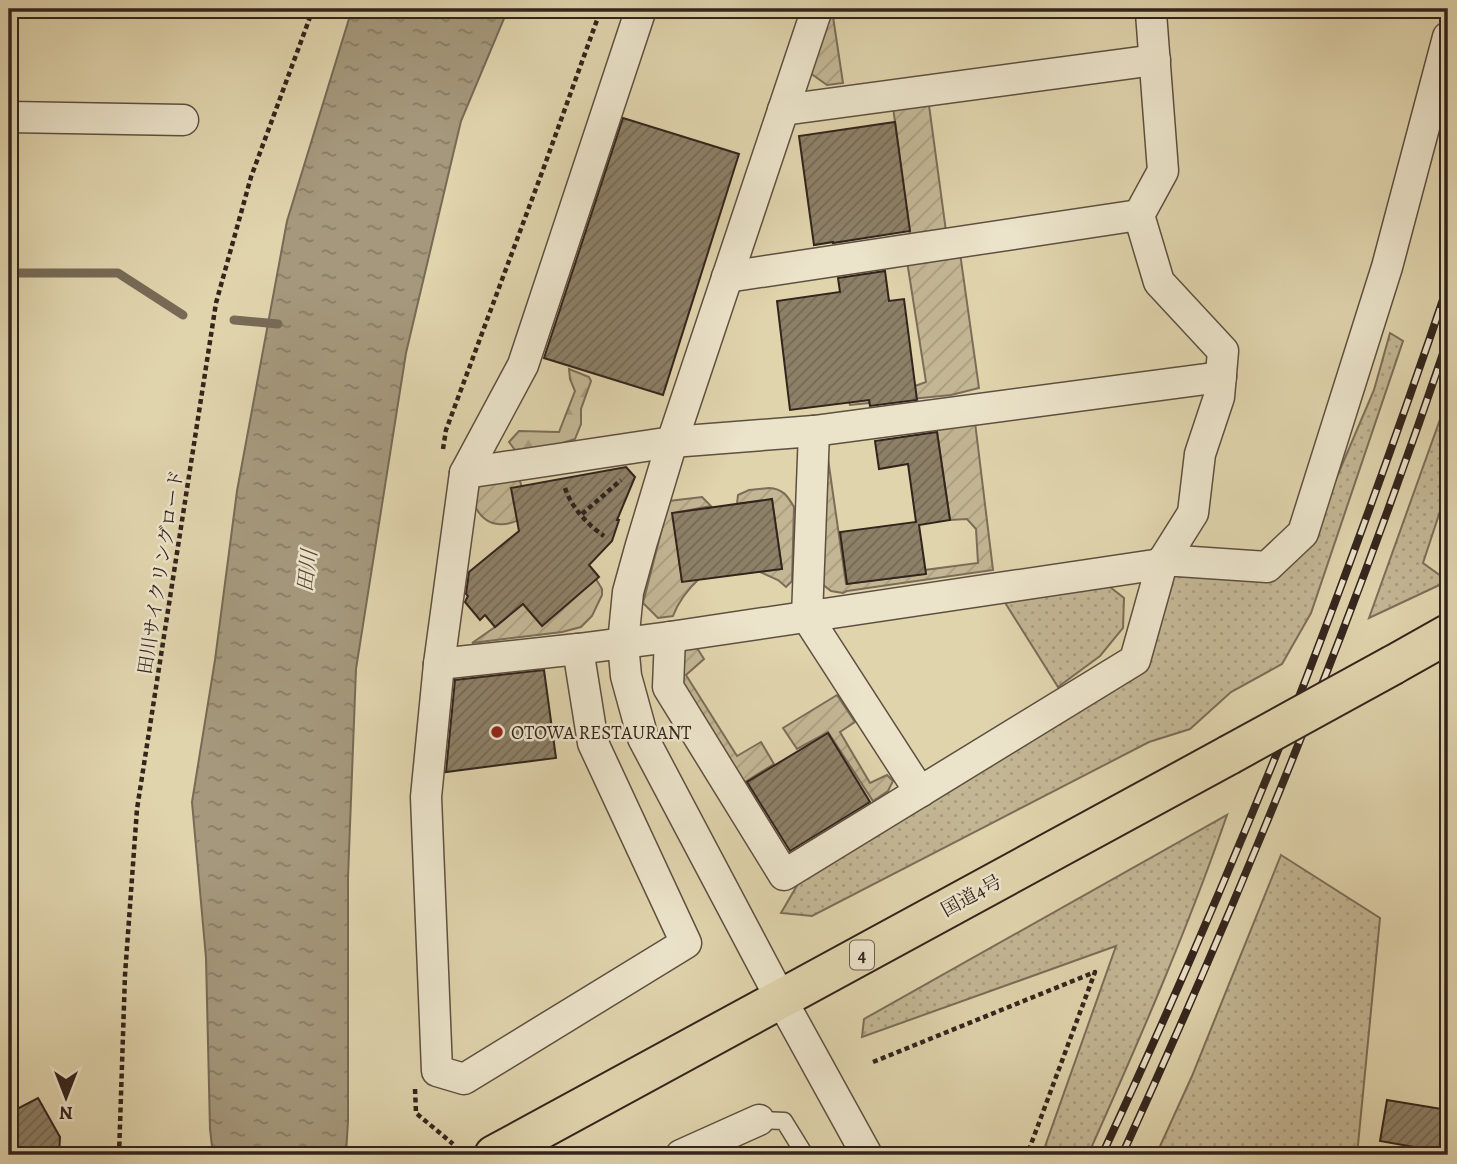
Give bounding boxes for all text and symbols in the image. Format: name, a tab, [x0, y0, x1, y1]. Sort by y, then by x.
street label: 田川サイクリングロード	[132, 468, 190, 676]
water label: 田川	[291, 546, 324, 594]
place label: OTOWA RESTAURANT	[511, 720, 692, 746]
marker: OTOWA RESTAURANT	[489, 724, 505, 740]
street label: 国道4号	[936, 869, 1006, 923]
road number: 4	[850, 940, 874, 970]
north arrow	[32, 1062, 102, 1132]
text: N	[59, 1100, 73, 1126]

